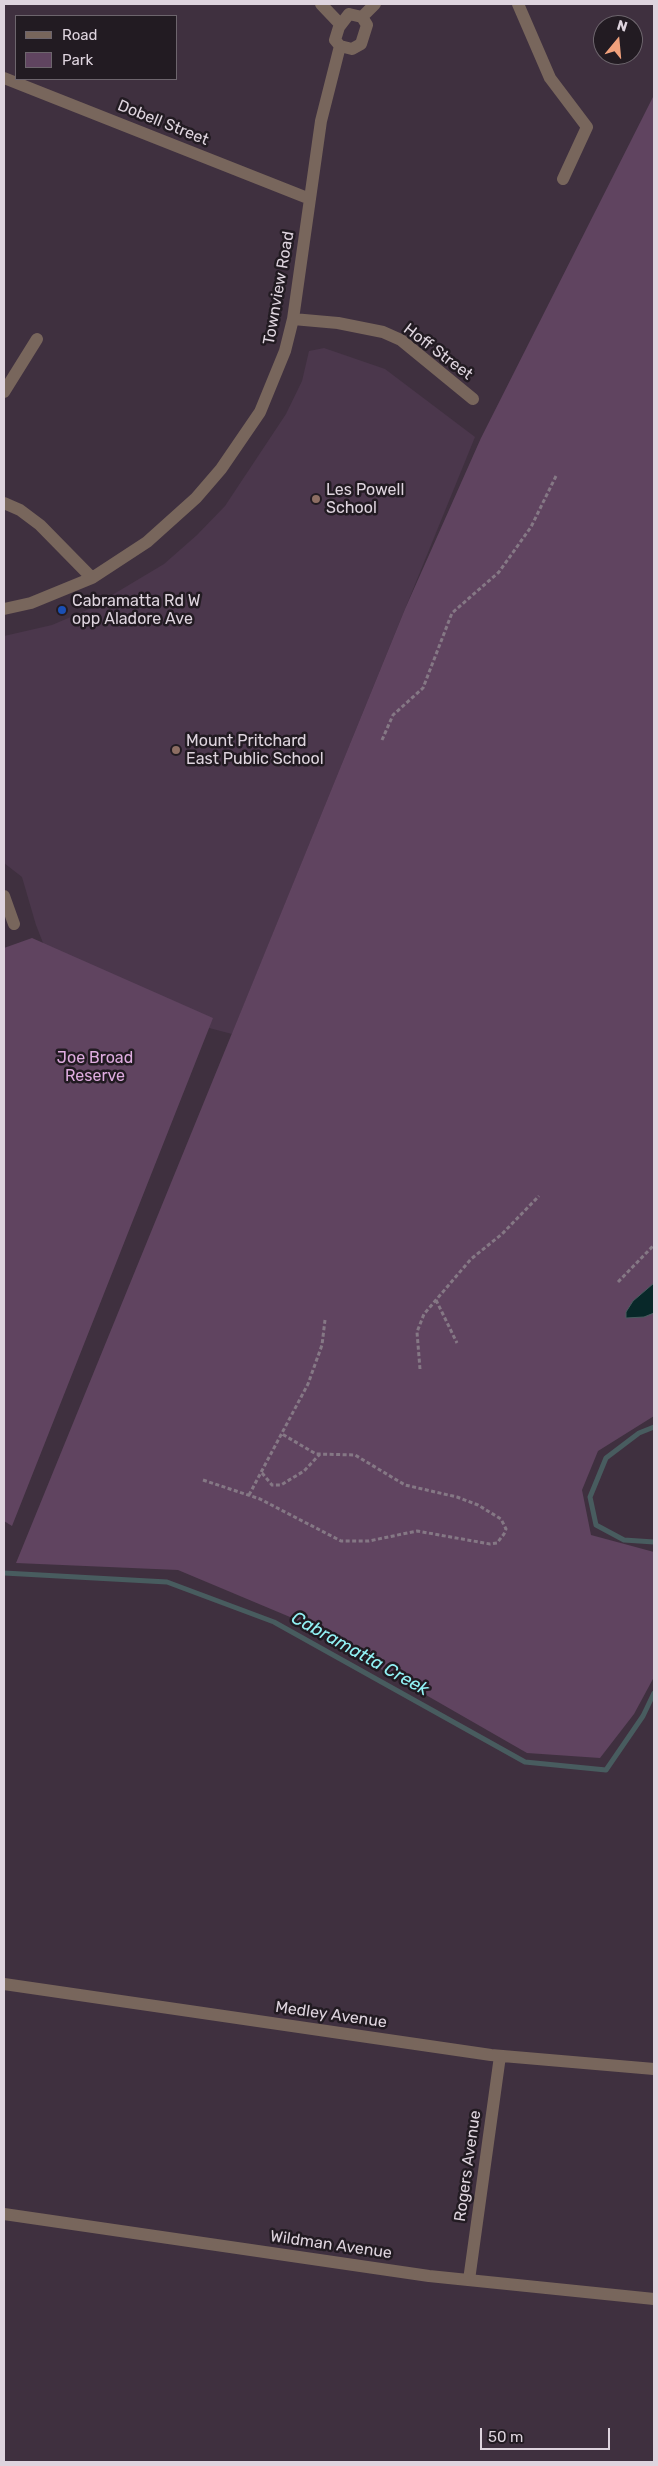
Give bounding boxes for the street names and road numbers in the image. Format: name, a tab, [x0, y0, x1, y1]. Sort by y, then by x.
street label: Dobell Street	[115, 96, 211, 150]
street label: Townview Road	[260, 230, 298, 346]
street label: Hoff Street	[400, 320, 476, 384]
street label: Medley Avenue	[274, 1998, 388, 2032]
street label: Rogers Avenue	[451, 2109, 485, 2223]
street label: Wildman Avenue	[269, 2227, 393, 2263]

